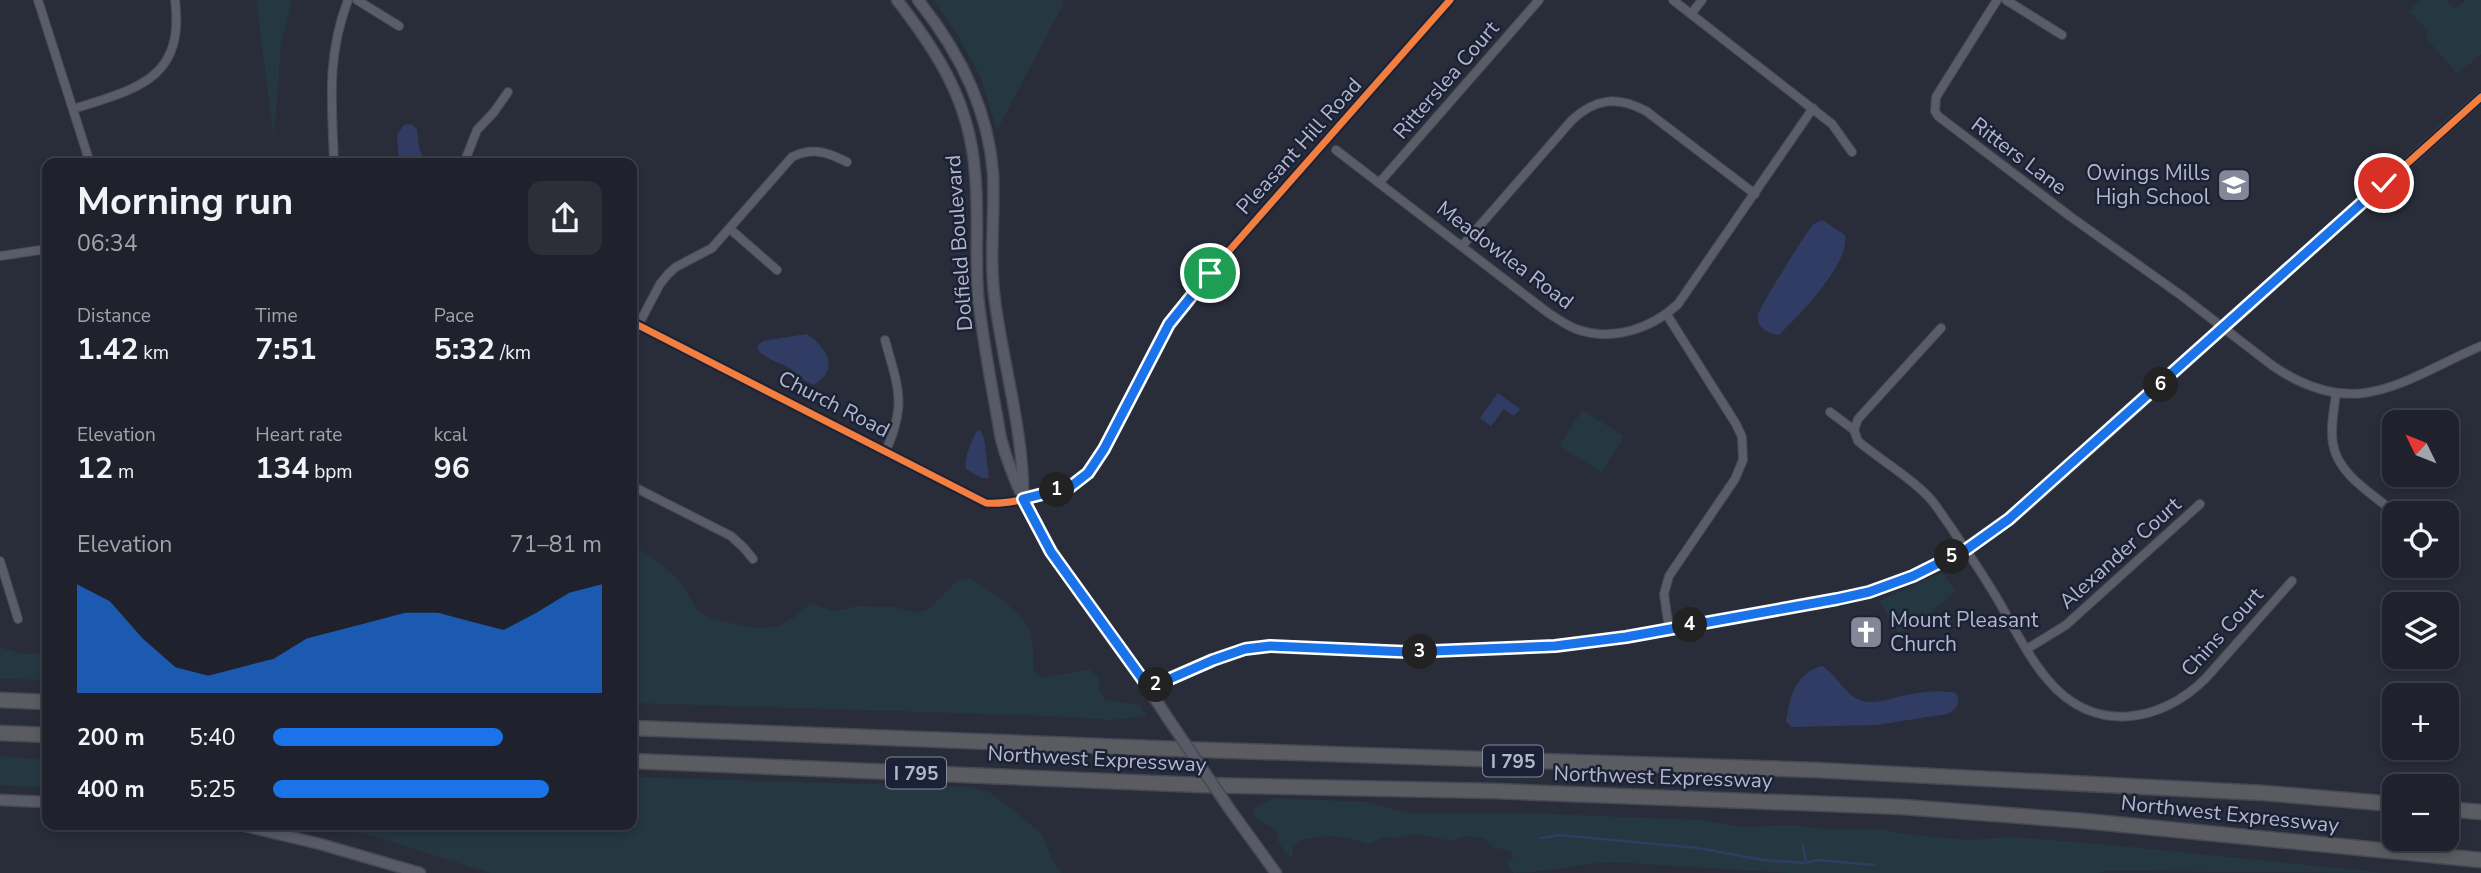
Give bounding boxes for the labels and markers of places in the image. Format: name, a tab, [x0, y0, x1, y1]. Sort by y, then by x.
pin	[2354, 153, 2414, 213]
place label: Owings Mills High School	[2086, 159, 2211, 211]
school or university icon: Owings Mills High School	[2215, 166, 2253, 204]
pin	[1180, 243, 1240, 303]
pin: 6	[2144, 368, 2178, 402]
pin: 1	[1040, 472, 1074, 508]
pin: 5	[1934, 540, 1969, 574]
place label: Mount Pleasant Church	[1890, 606, 2039, 658]
pin: 4	[1672, 608, 1708, 642]
church icon: Mount Pleasant Church	[1847, 613, 1885, 651]
pin: 3	[1402, 634, 1438, 670]
pin: 2	[1138, 668, 1174, 702]

